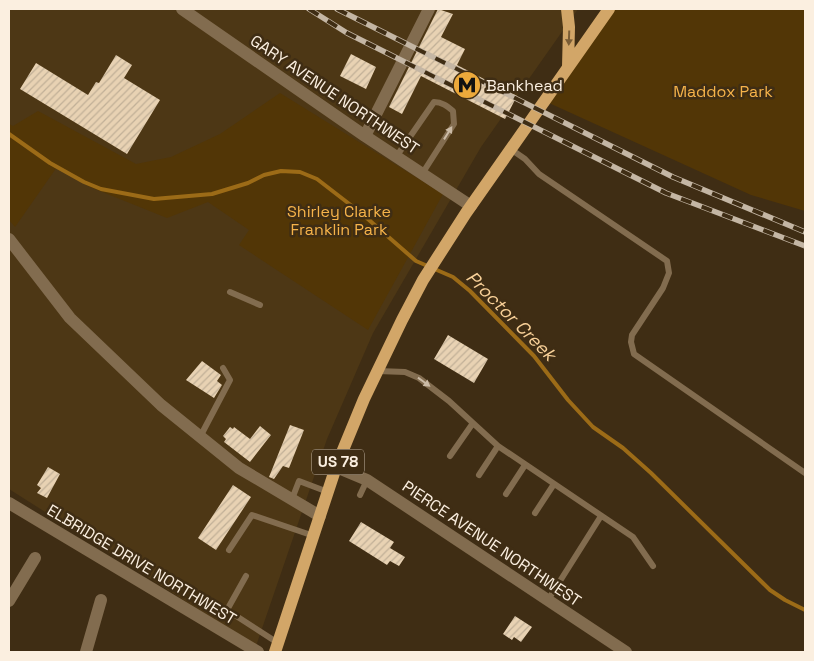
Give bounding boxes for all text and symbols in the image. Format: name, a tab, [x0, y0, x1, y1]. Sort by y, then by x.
street label: GARY AVENUE NORTHWEST	[246, 30, 423, 159]
one-way arrow	[565, 30, 573, 46]
metro station icon: Bankhead	[452, 70, 482, 100]
place label: Bankhead	[486, 75, 563, 96]
park label: Maddox Park	[673, 81, 773, 102]
one-way arrow	[444, 126, 453, 139]
park label: Shirley Clarke Franklin Park	[287, 201, 391, 240]
water label: Proctor Creek	[461, 266, 563, 367]
one-way arrow	[417, 377, 431, 387]
road number: US 78	[312, 450, 364, 474]
street label: PIERCE AVENUE NORTHWEST	[398, 476, 585, 611]
street label: ELBRIDGE DRIVE NORTHWEST	[43, 500, 240, 629]

